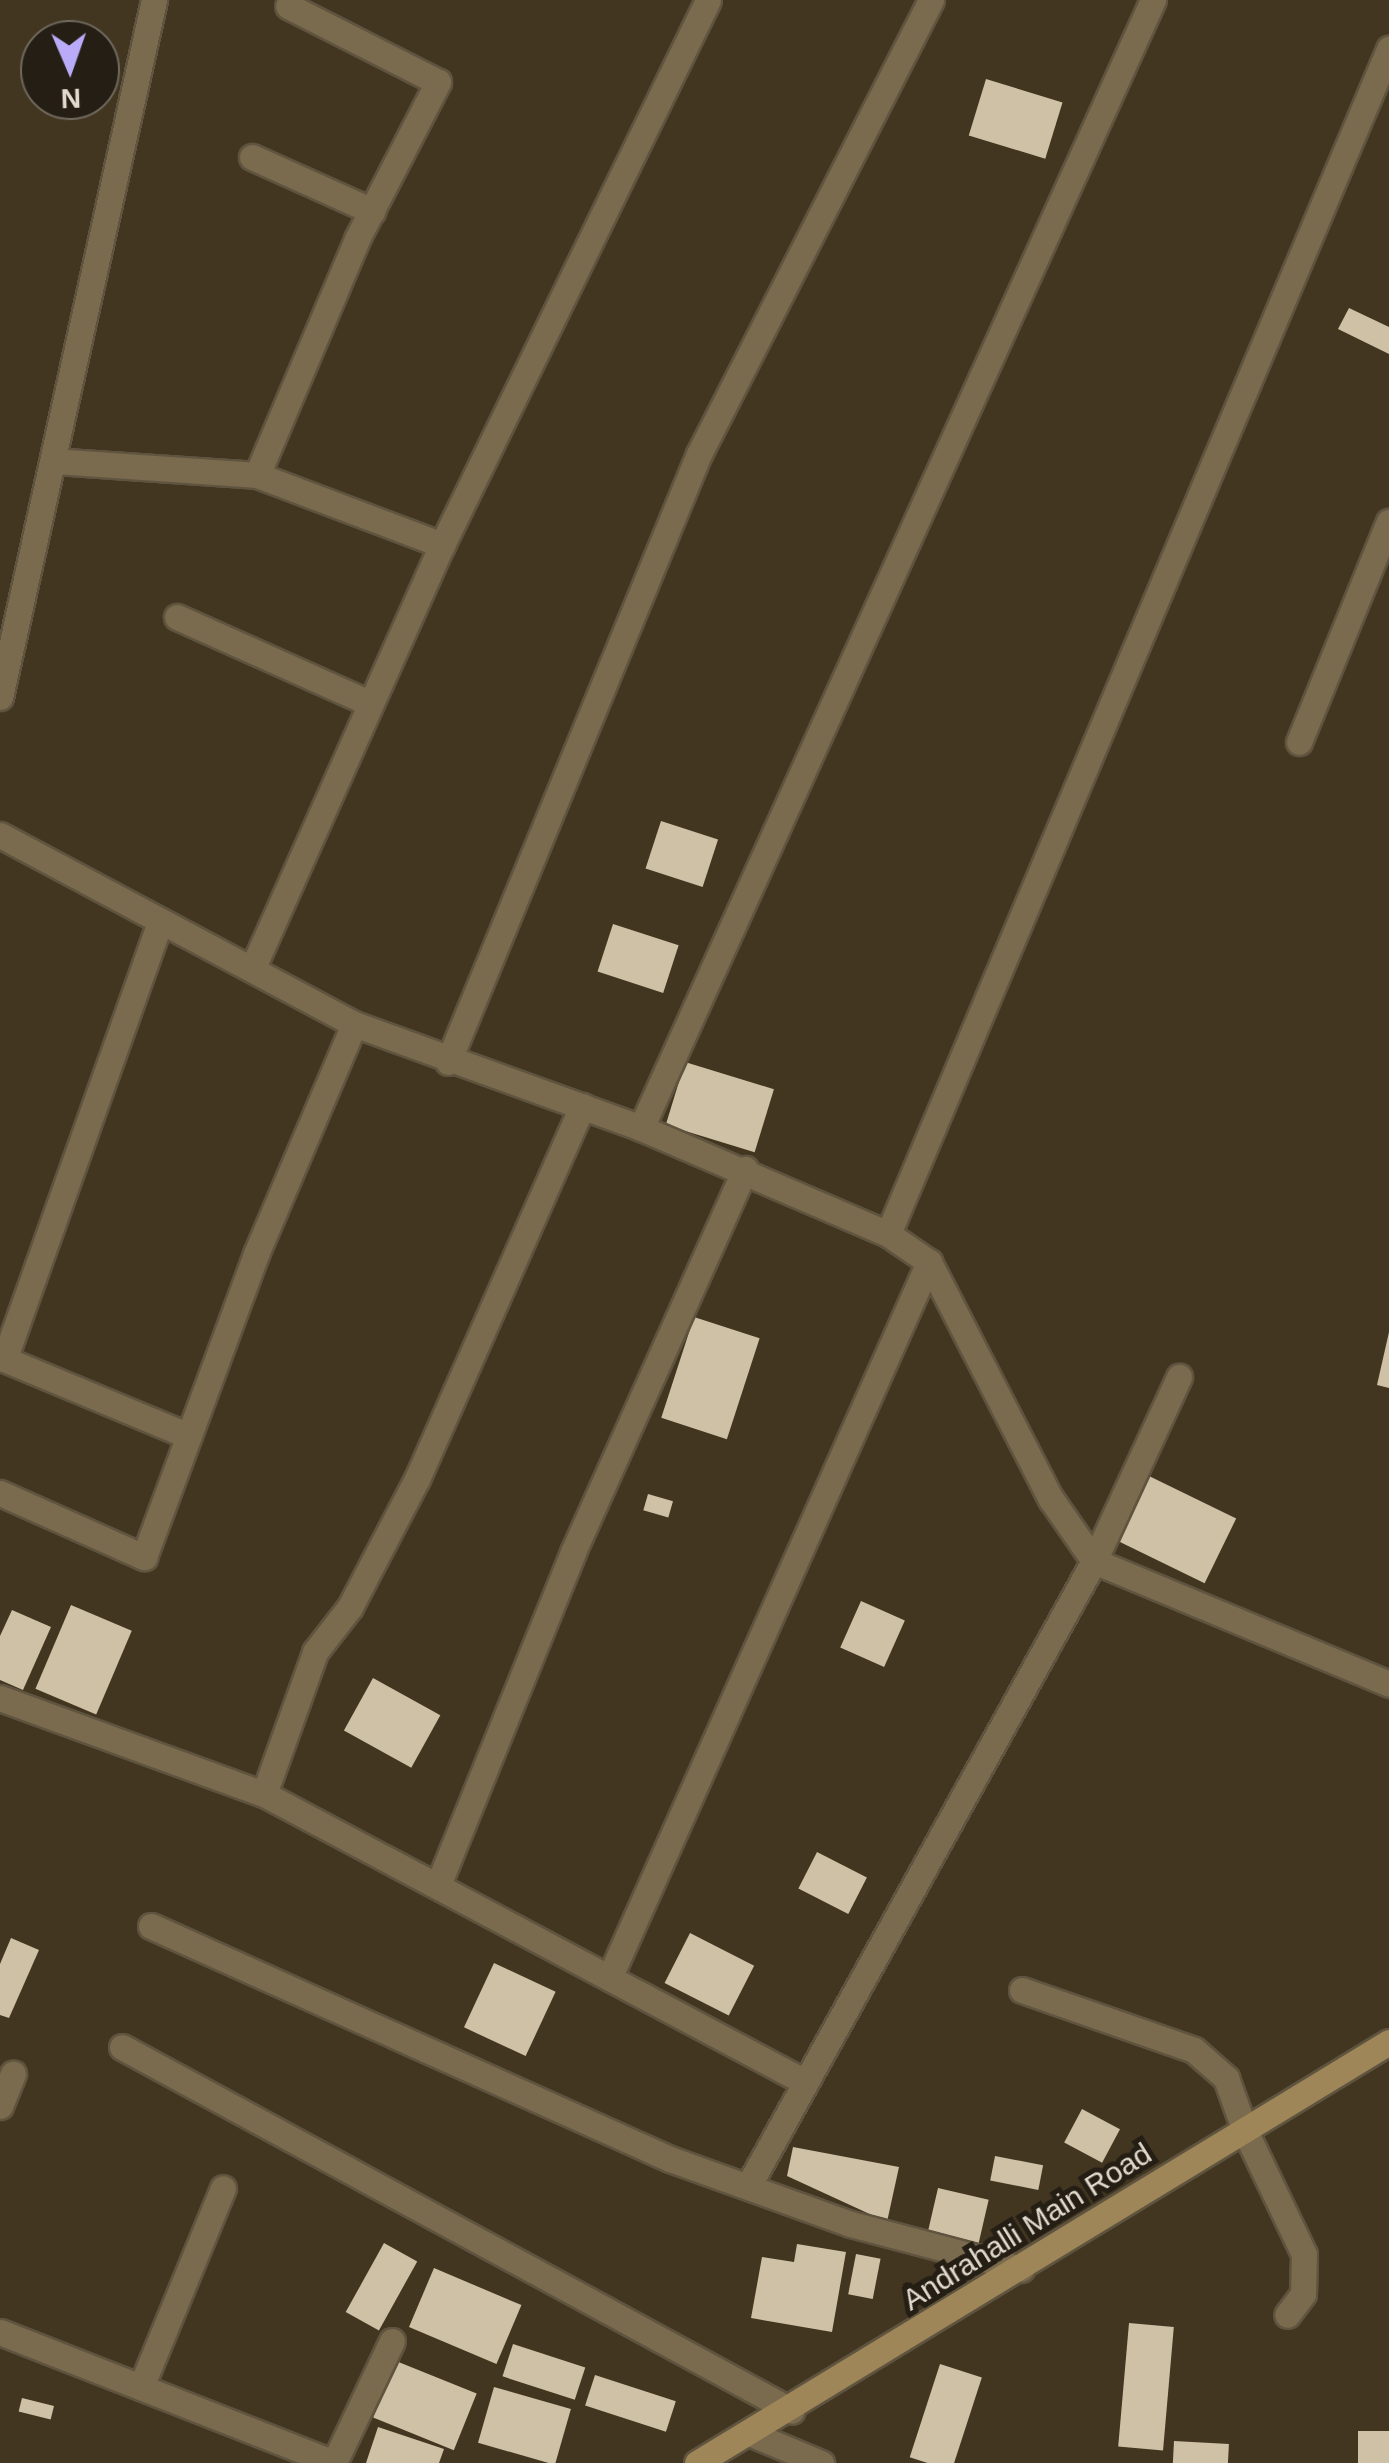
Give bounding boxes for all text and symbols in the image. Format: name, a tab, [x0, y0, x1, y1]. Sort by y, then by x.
north arrow	[20, 20, 120, 120]
text: N	[60, 83, 82, 114]
street label: Andrahalli Main Road	[896, 2136, 1158, 2318]

